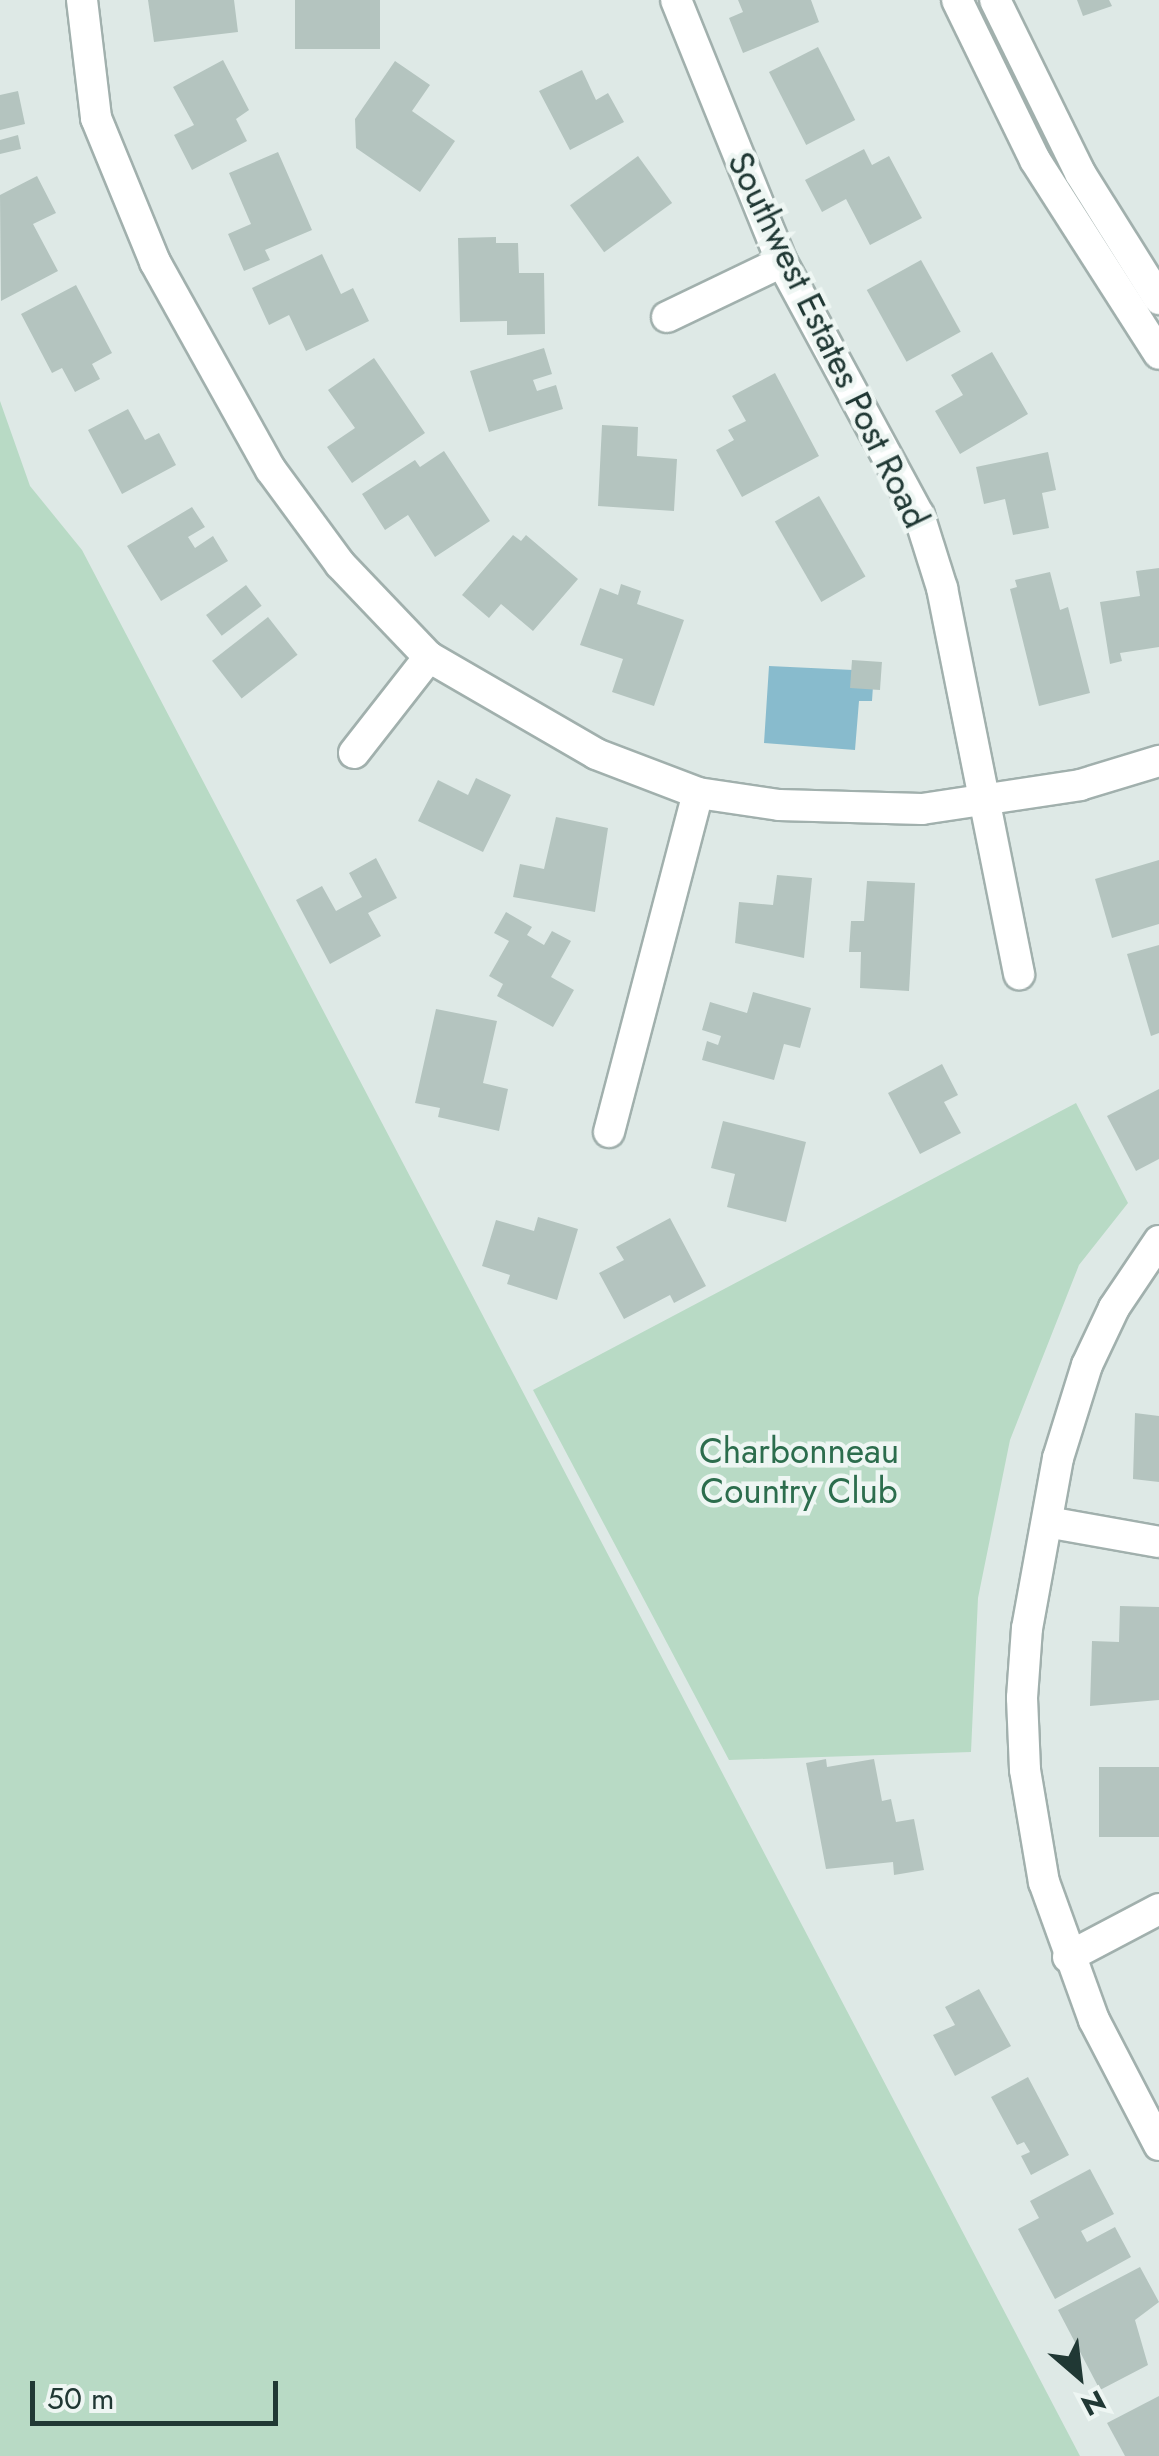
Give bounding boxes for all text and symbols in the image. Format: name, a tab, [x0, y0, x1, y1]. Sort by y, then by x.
street label: Southwest Estates Post Road	[719, 145, 937, 535]
park label: Charbonneau Country Club	[699, 1430, 899, 1512]
north arrow	[1029, 2326, 1129, 2426]
scale bar	[35, 2361, 282, 2423]
text: 50 m	[47, 2377, 114, 2420]
text: N	[1074, 2380, 1113, 2426]

